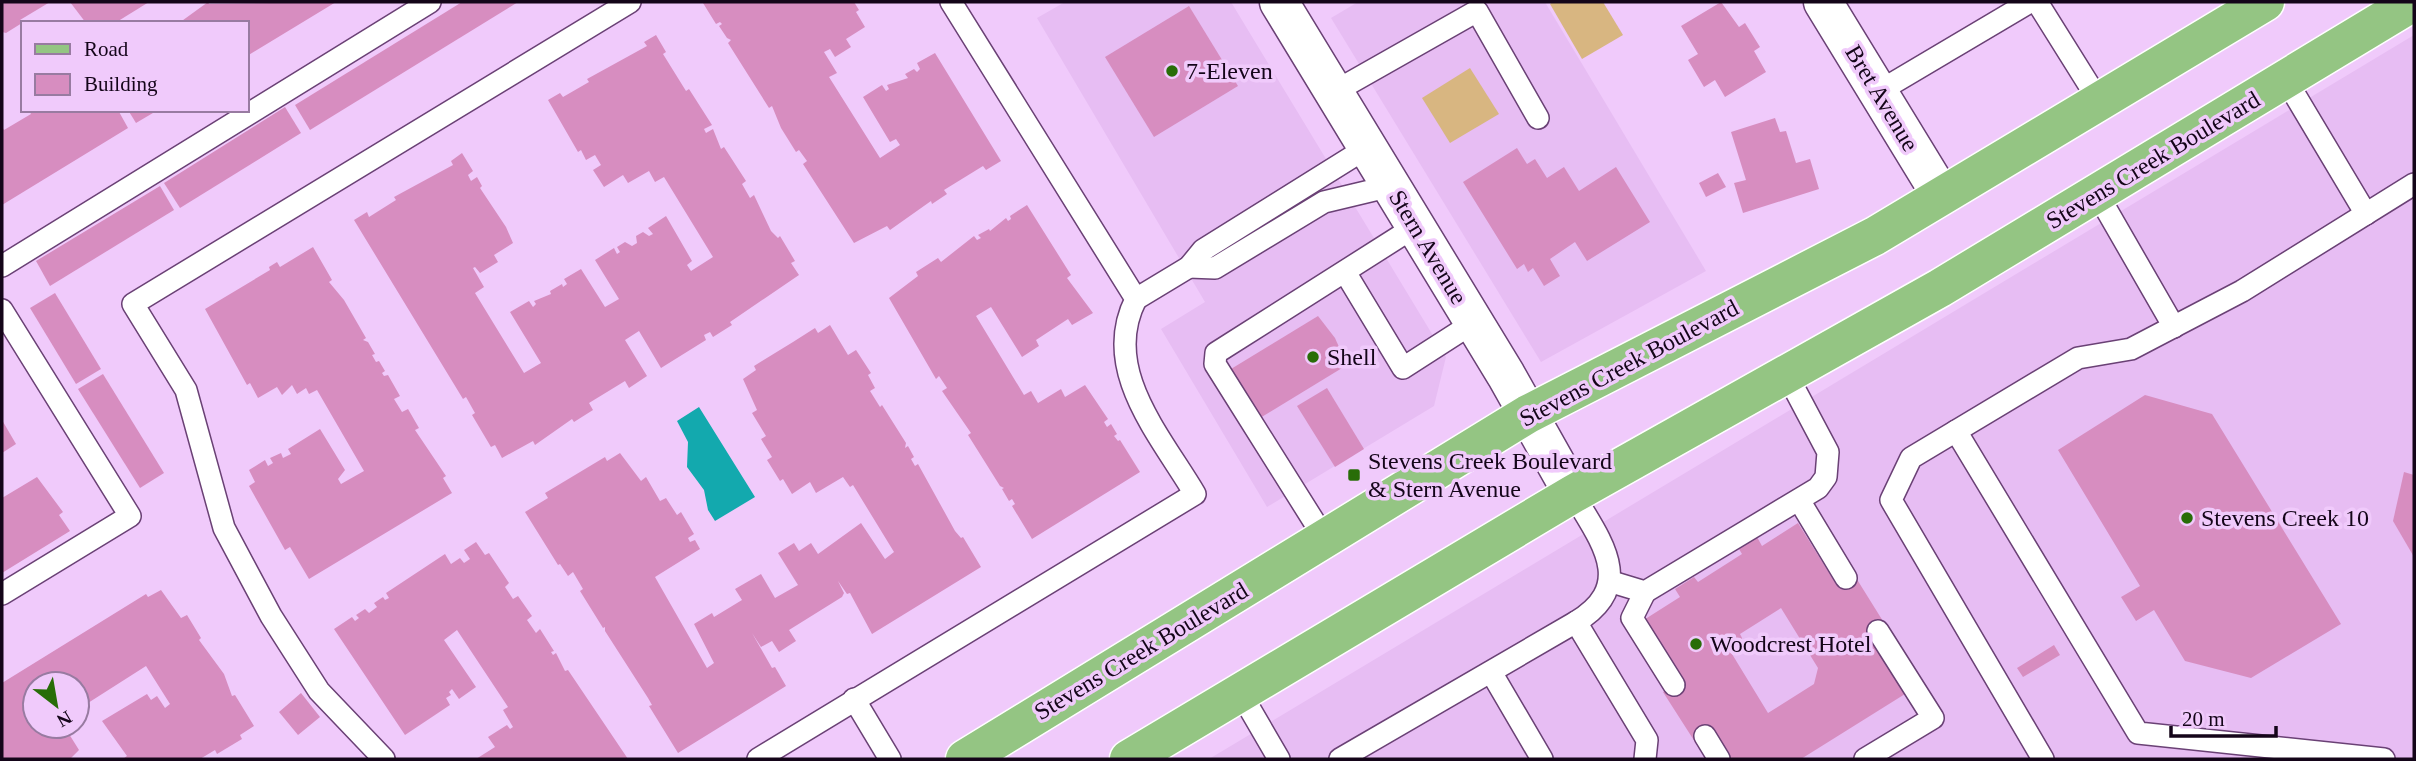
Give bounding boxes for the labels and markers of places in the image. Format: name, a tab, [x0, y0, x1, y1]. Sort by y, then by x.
place label: 7-Eleven	[1186, 58, 1273, 84]
marker: 7-Eleven	[1164, 63, 1180, 79]
place label: Shell	[1327, 344, 1377, 370]
marker: Shell	[1305, 349, 1321, 365]
place label: Stevens Creek Boulevard & Stern Avenue	[1368, 448, 1612, 502]
marker: Stevens Creek Boulevard & Stern Avenue	[1346, 467, 1362, 483]
place label: Stevens Creek 10	[2201, 505, 2369, 531]
marker: Stevens Creek 10	[2179, 510, 2195, 526]
place label: Woodcrest Hotel	[1710, 631, 1872, 657]
marker: Woodcrest Hotel	[1688, 636, 1704, 652]

